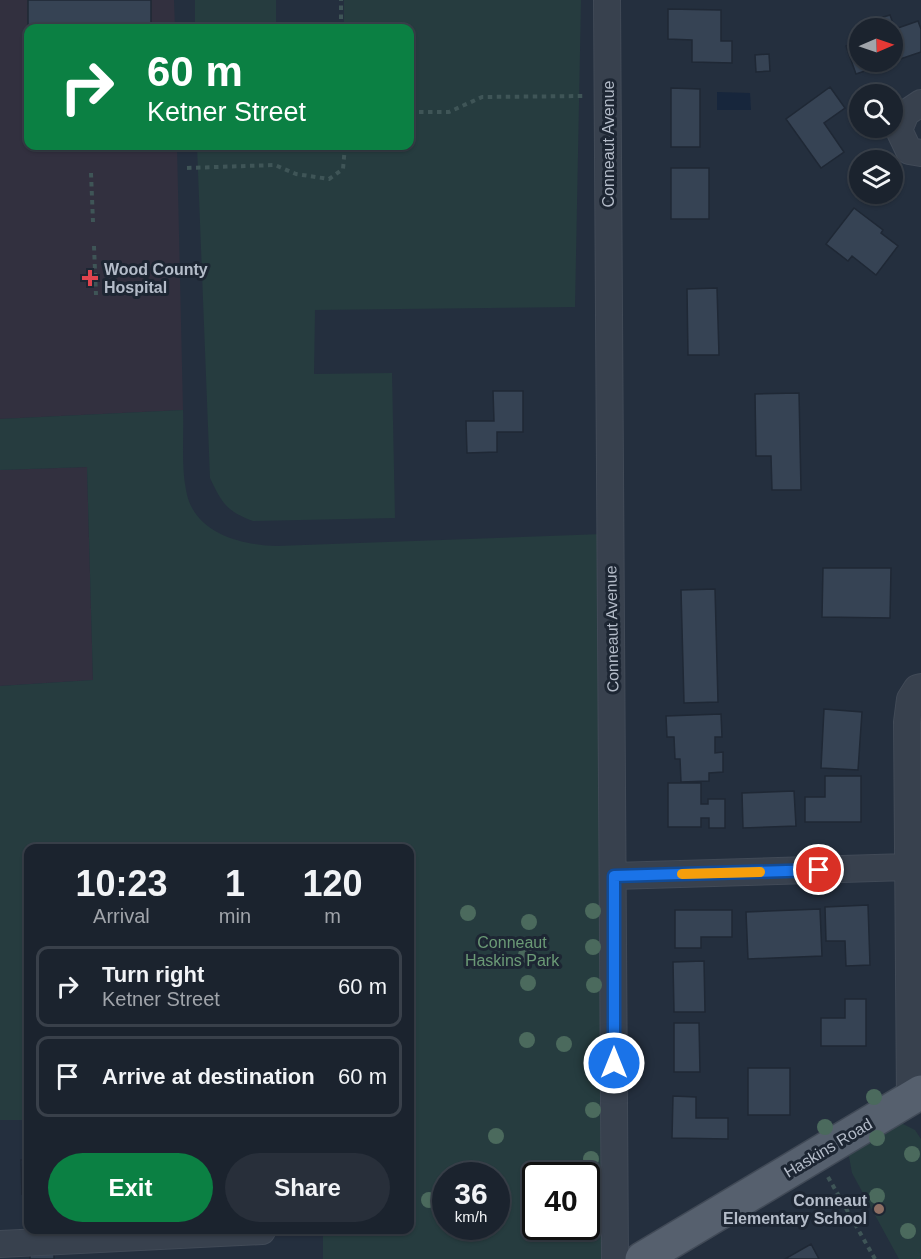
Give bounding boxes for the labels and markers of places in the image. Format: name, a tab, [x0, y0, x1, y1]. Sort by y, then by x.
place label: Wood County Hospital	[104, 261, 208, 296]
marker: Wood County Hospital	[81, 269, 99, 287]
pin	[793, 844, 844, 895]
place label: Conneaut Elementary School	[723, 1192, 868, 1227]
marker: Conneaut Elementary School	[872, 1202, 886, 1216]

